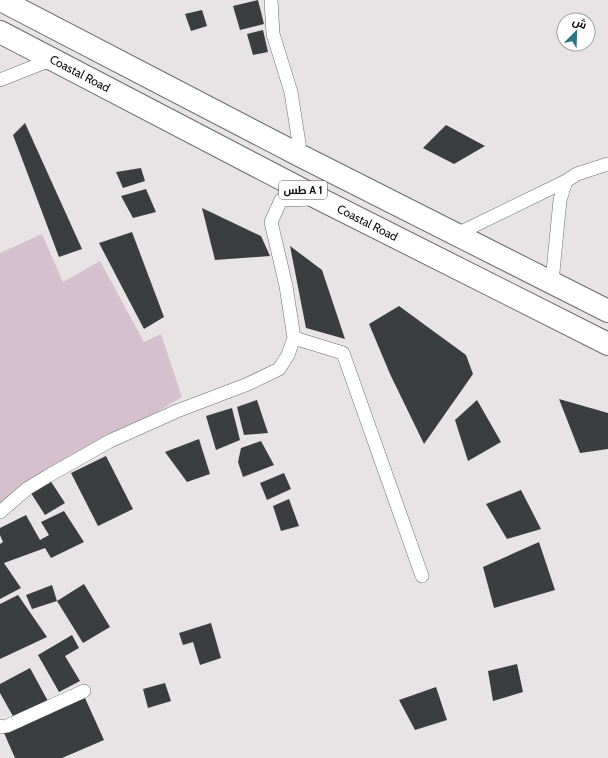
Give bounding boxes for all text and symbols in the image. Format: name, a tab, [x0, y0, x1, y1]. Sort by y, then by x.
north arrow	[556, 12, 596, 52]
text: ش	[571, 14, 589, 32]
street label: Coastal Road	[47, 51, 113, 95]
road number: طس A 1	[279, 181, 327, 199]
street label: Coastal Road	[335, 201, 400, 244]

